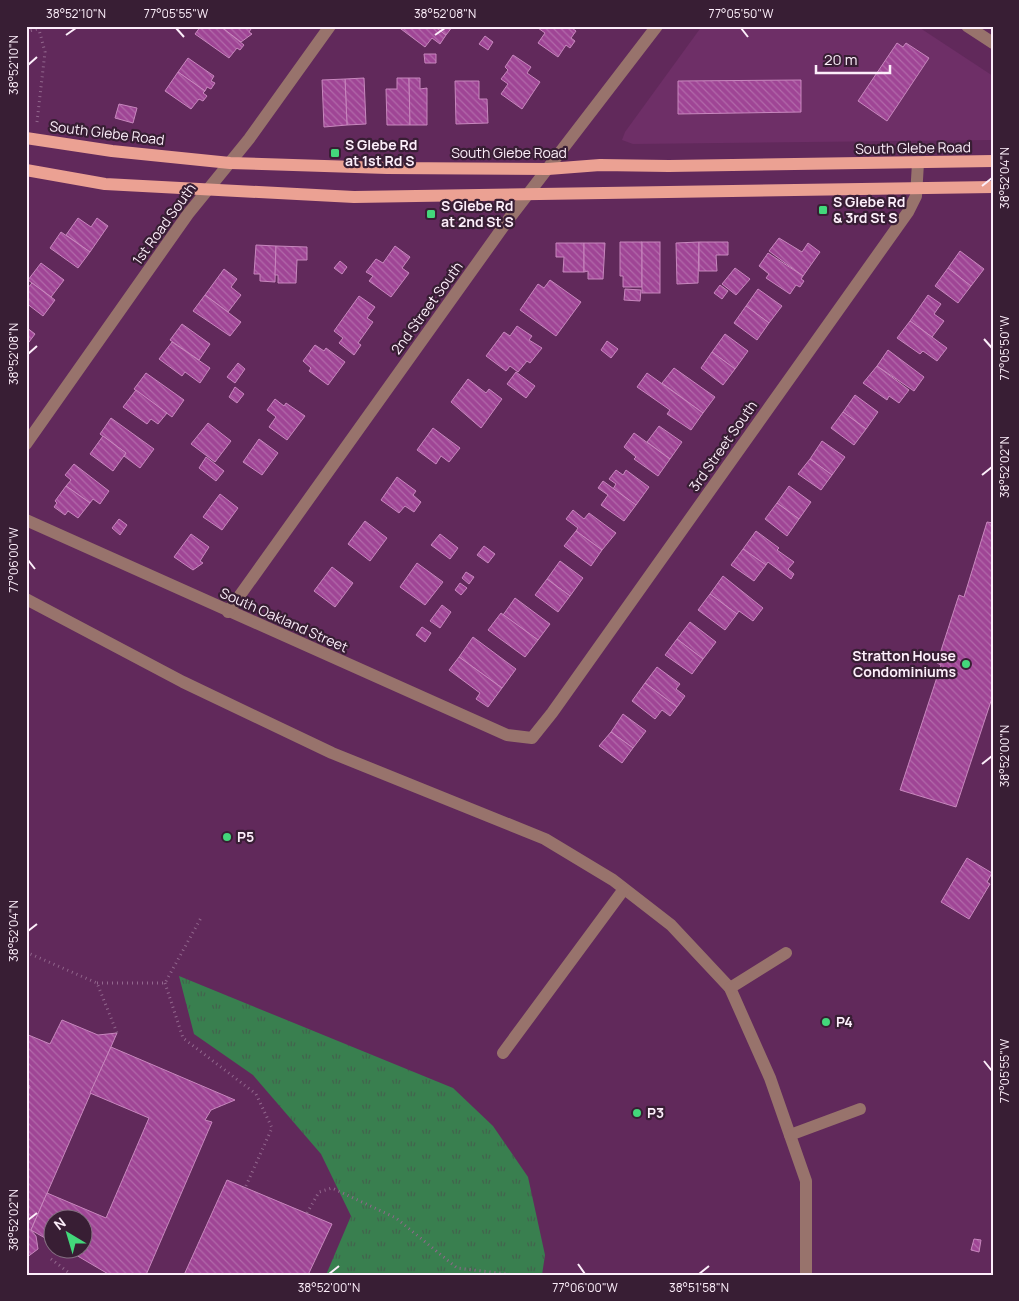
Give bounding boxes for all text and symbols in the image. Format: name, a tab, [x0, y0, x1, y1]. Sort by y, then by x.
text: 38°52'10"N	[46, 5, 106, 22]
text: 77°05'55"W	[144, 5, 209, 22]
text: 38°52'08"N	[414, 5, 476, 22]
text: 77°05'50"W	[709, 5, 774, 22]
text: 38°52'10"N	[5, 35, 22, 95]
scale bar	[816, 42, 890, 74]
text: 20 m	[824, 49, 857, 70]
street label: South Glebe Road	[48, 116, 166, 149]
place label: S Glebe Rd at 1st Rd S	[345, 135, 417, 170]
street label: South Glebe Road	[855, 137, 971, 158]
street label: South Glebe Road	[451, 143, 567, 162]
marker: S Glebe Rd at 1st Rd S	[329, 147, 341, 159]
text: 38°52'04"N	[996, 147, 1013, 209]
street label: 1st Road South	[128, 179, 200, 268]
place label: S Glebe Rd & 3rd St S	[833, 192, 905, 227]
place label: S Glebe Rd at 2nd St S	[441, 196, 514, 231]
marker: S Glebe Rd & 3rd St S	[817, 204, 829, 216]
marker: S Glebe Rd at 2nd St S	[425, 208, 437, 220]
street label: 2nd Street South	[386, 257, 467, 358]
text: 77°05'50"W	[996, 315, 1013, 380]
text: 38°52'08"N	[5, 323, 22, 385]
street label: 3rd Street South	[684, 397, 761, 495]
text: 38°52'02"N	[996, 436, 1013, 498]
text: 77°06'00"W	[5, 526, 22, 593]
street label: South Oakland Street	[217, 583, 352, 657]
place label: Stratton House Condominiums	[852, 646, 956, 681]
marker: Stratton House Condominiums	[960, 658, 972, 670]
text: 38°52'00"N	[996, 725, 1013, 787]
place label: P5	[237, 827, 254, 846]
marker: P5	[221, 831, 233, 843]
text: 38°52'04"N	[5, 900, 22, 962]
place label: P4	[836, 1012, 853, 1031]
marker: P4	[820, 1016, 832, 1028]
text: 77°05'55"W	[996, 1038, 1013, 1103]
place label: P3	[647, 1103, 664, 1122]
marker: P3	[631, 1107, 643, 1119]
text: 38°52'02"N	[5, 1189, 22, 1251]
north arrow	[42, 1208, 92, 1258]
text: N	[50, 1213, 70, 1234]
text: 38°52'00"N	[298, 1279, 360, 1296]
text: 77°06'00"W	[552, 1279, 619, 1296]
text: 38°51'58"N	[669, 1279, 729, 1296]

